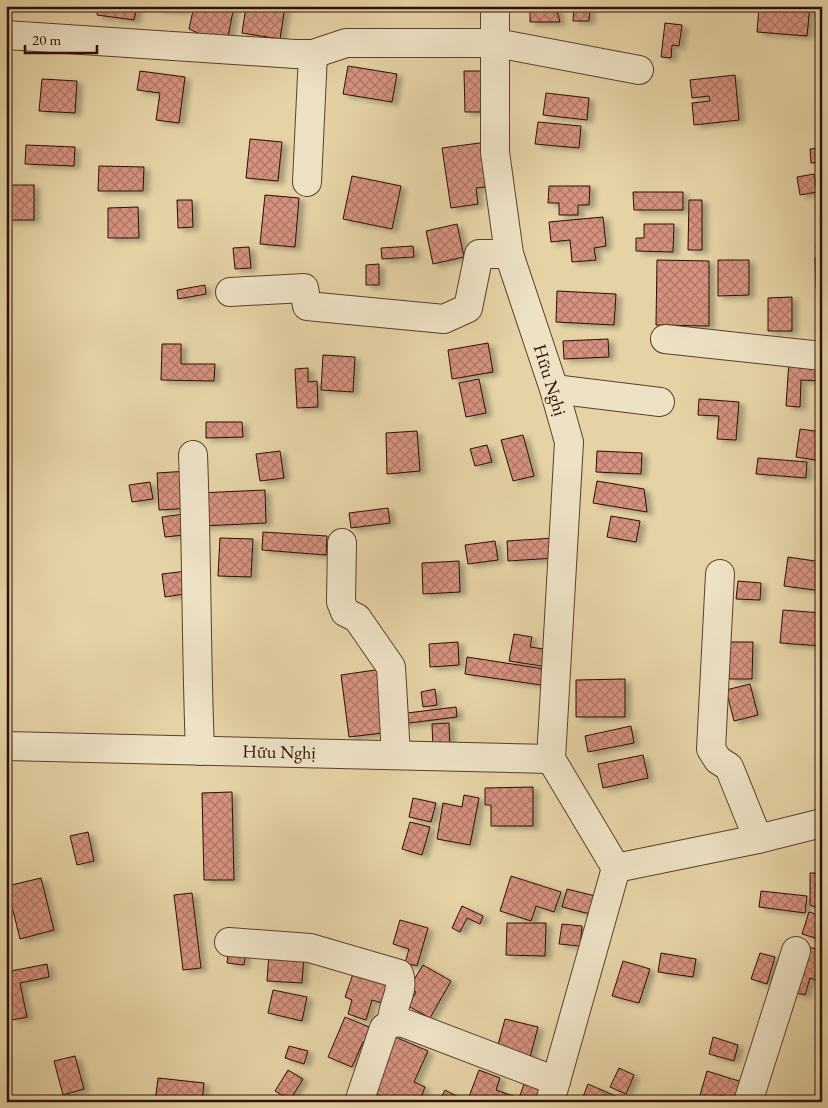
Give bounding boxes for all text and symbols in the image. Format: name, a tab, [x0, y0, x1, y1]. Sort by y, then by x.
scale bar	[25, 22, 98, 54]
text: 20 m	[32, 30, 61, 49]
street label: Hữu Nghị	[529, 341, 572, 419]
street label: Hữu Nghị	[242, 739, 317, 764]

